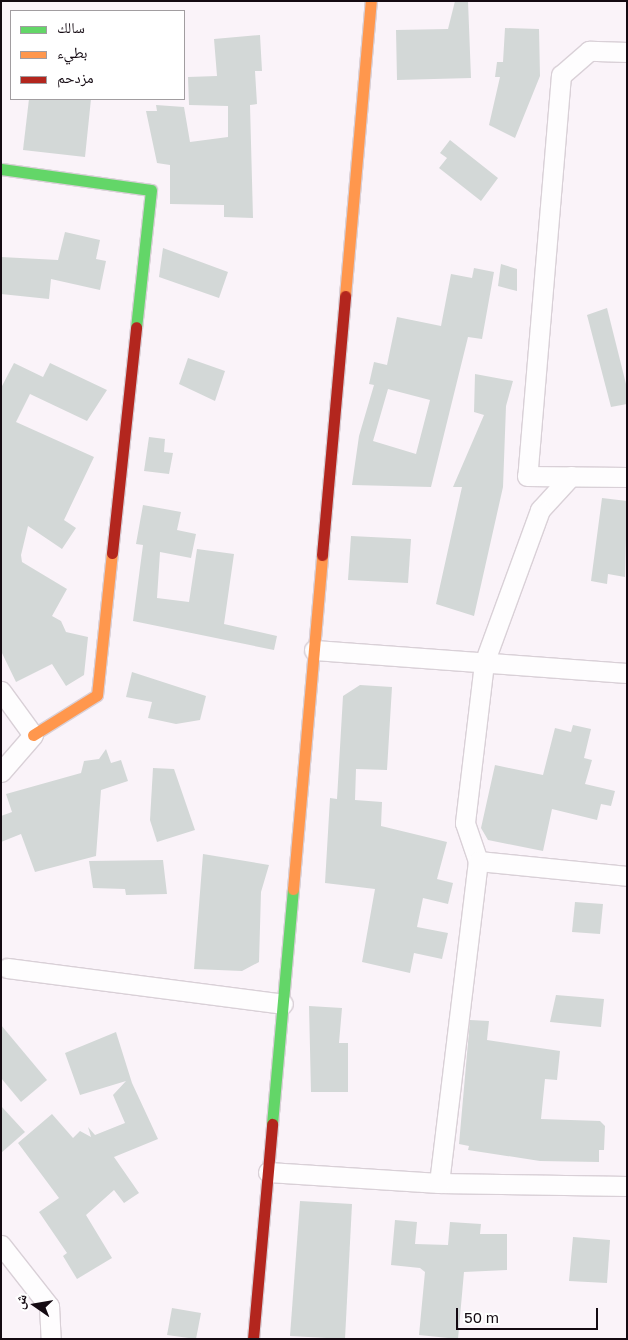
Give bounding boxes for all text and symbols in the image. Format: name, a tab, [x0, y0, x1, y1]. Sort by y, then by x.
legend	[10, 10, 185, 100]
text: سالك	[57, 18, 85, 36]
text: بطيء	[57, 43, 87, 61]
text: مزدحم	[57, 68, 94, 86]
north arrow	[10, 1280, 60, 1330]
text: ش	[10, 1292, 30, 1311]
scale bar	[458, 1298, 600, 1330]
text: 50 m	[464, 1308, 499, 1326]

